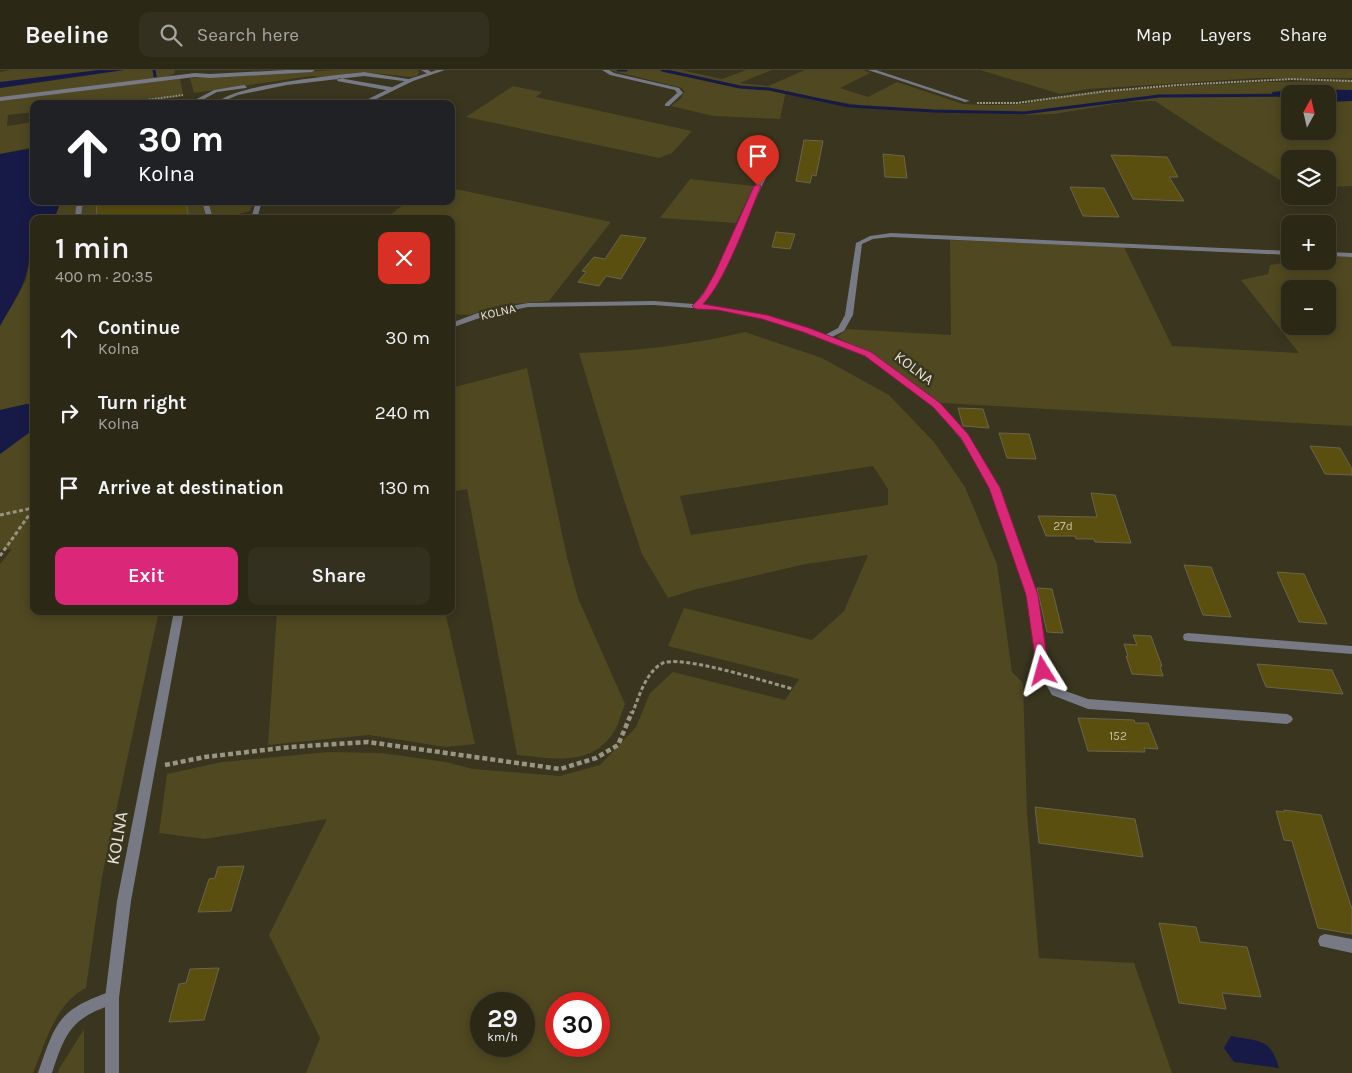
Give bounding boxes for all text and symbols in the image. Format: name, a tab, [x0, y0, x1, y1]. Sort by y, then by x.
search box	[139, 12, 489, 57]
text: Beeline	[25, 21, 109, 49]
icon: search	[157, 21, 185, 49]
text: Search here	[197, 24, 299, 46]
text: Map	[1136, 24, 1172, 46]
text: Layers	[1200, 24, 1252, 46]
text: Share	[1280, 24, 1327, 46]
north arrow	[1281, 85, 1336, 140]
map controls	[1281, 85, 1336, 335]
text: 30 m	[138, 119, 224, 160]
icon: ahead	[55, 120, 120, 185]
pin	[737, 135, 779, 186]
icon: arrive	[744, 142, 772, 170]
button: layers	[1281, 150, 1336, 205]
text: Kolna	[138, 161, 195, 187]
button: +	[1281, 215, 1336, 270]
text: 1 min	[55, 230, 129, 266]
button: close	[378, 232, 430, 284]
text: 400 m · 20:35	[55, 267, 153, 286]
button: −	[1281, 280, 1336, 335]
street label: KOLNA	[479, 301, 517, 323]
text: Continue	[98, 317, 180, 339]
icon: ahead	[55, 324, 83, 352]
text: 30 m	[385, 327, 430, 349]
text: Kolna	[98, 339, 139, 358]
street label: KOLNA	[891, 347, 938, 389]
text: Turn right	[98, 392, 187, 414]
icon: right	[55, 399, 83, 427]
text: 240 m	[375, 402, 430, 424]
text: Kolna	[98, 414, 139, 433]
icon: arrive	[55, 474, 83, 502]
text: Arrive at destination	[98, 477, 284, 499]
text: 130 m	[379, 477, 430, 499]
house number: 27d	[1053, 519, 1073, 533]
button: Exit	[55, 547, 238, 605]
button: Share	[248, 547, 430, 605]
position arrow	[1016, 644, 1068, 696]
house number: 152	[1109, 729, 1127, 743]
street label: KOLNA	[102, 810, 132, 866]
speed limit sign: 30	[545, 992, 610, 1057]
text: 29	[487, 1004, 518, 1033]
text: km/h	[487, 1030, 518, 1044]

